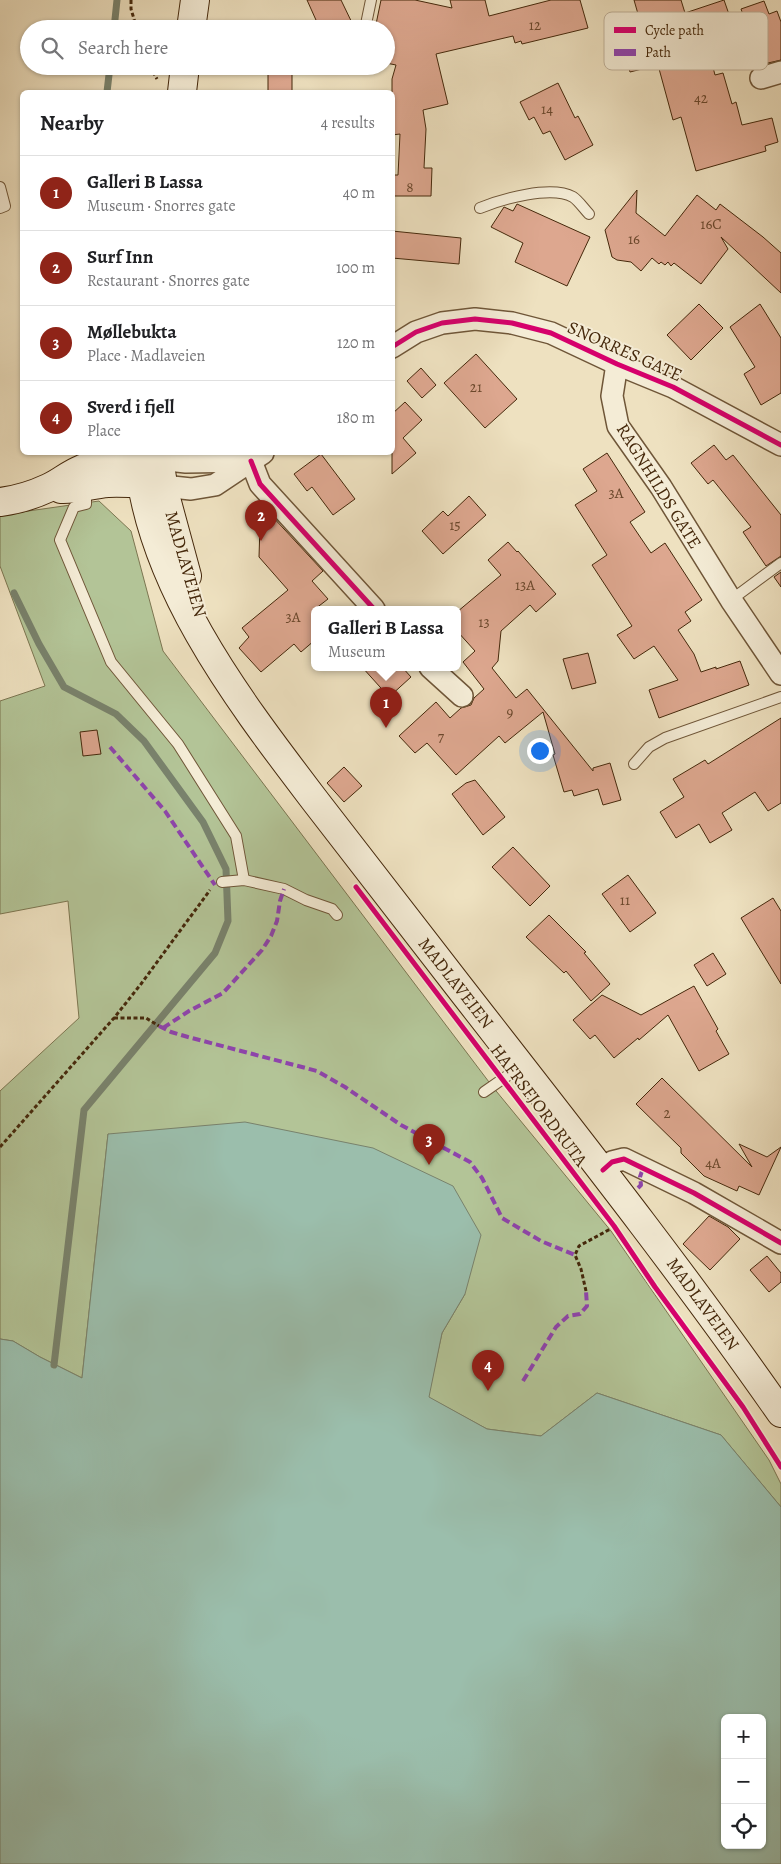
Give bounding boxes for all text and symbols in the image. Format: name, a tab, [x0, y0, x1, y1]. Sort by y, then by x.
legend	[604, 12, 768, 70]
house number: 12	[529, 15, 541, 35]
search box	[20, 20, 395, 75]
text: Cycle path	[645, 21, 705, 40]
icon: search	[38, 34, 66, 62]
text: Search here	[78, 35, 168, 61]
text: Path	[645, 43, 672, 62]
house number: 42	[694, 88, 708, 108]
house number: 14	[541, 99, 553, 119]
text: Nearby	[40, 109, 103, 137]
text: 4 results	[321, 112, 375, 134]
text: Galleri B Lassa	[87, 169, 203, 195]
house number: 8	[406, 177, 414, 197]
text: 1	[53, 182, 59, 204]
text: 40 m	[343, 182, 375, 204]
text: Museum · Snorres gate	[87, 195, 236, 217]
house number: 16C	[700, 214, 722, 234]
house number: 16	[628, 229, 640, 249]
text: Surf Inn	[87, 244, 153, 270]
text: 2	[52, 257, 60, 279]
text: 100 m	[336, 257, 375, 279]
text: Restaurant · Snorres gate	[87, 270, 250, 292]
street label: SNORRES GATE	[564, 315, 686, 387]
text: Møllebukta	[87, 319, 177, 345]
text: 3	[53, 332, 59, 354]
text: 120 m	[337, 332, 375, 354]
text: Place · Madlaveien	[87, 345, 205, 367]
house number: 21	[470, 377, 482, 397]
text: Sverd i fjell	[87, 394, 174, 420]
text: 4	[52, 407, 60, 429]
text: 180 m	[337, 407, 375, 429]
street label: RAGNHILDS GATE	[611, 419, 707, 553]
text: Place	[87, 420, 121, 442]
house number: 3A	[608, 483, 624, 503]
pin: 2	[245, 500, 277, 541]
street label: MADLAVEIEN	[159, 508, 213, 620]
house number: 15	[449, 515, 461, 535]
house number: 13A	[515, 575, 535, 595]
popup	[311, 606, 461, 671]
house number: 3A	[285, 607, 301, 627]
house number: 13	[478, 612, 490, 632]
text: Galleri B Lassa	[328, 615, 444, 641]
text: Museum	[328, 641, 385, 663]
pin: 1	[370, 687, 402, 728]
house number: 9	[507, 702, 514, 722]
house number: 7	[438, 727, 445, 747]
your location	[527, 738, 553, 764]
house number: 11	[620, 890, 630, 910]
street label: MADLAVEIEN	[413, 932, 499, 1034]
street label: HAFRSFJORDRUTA	[485, 1039, 593, 1172]
house number: 2	[663, 1103, 671, 1123]
pin: 3	[413, 1124, 445, 1165]
house number: 4A	[705, 1153, 721, 1173]
street label: MADLAVEIEN	[661, 1253, 745, 1355]
pin: 4	[472, 1350, 504, 1391]
map controls	[721, 1714, 766, 1849]
button: +	[721, 1714, 766, 1759]
button: −	[721, 1759, 766, 1804]
button: locate	[721, 1804, 766, 1849]

